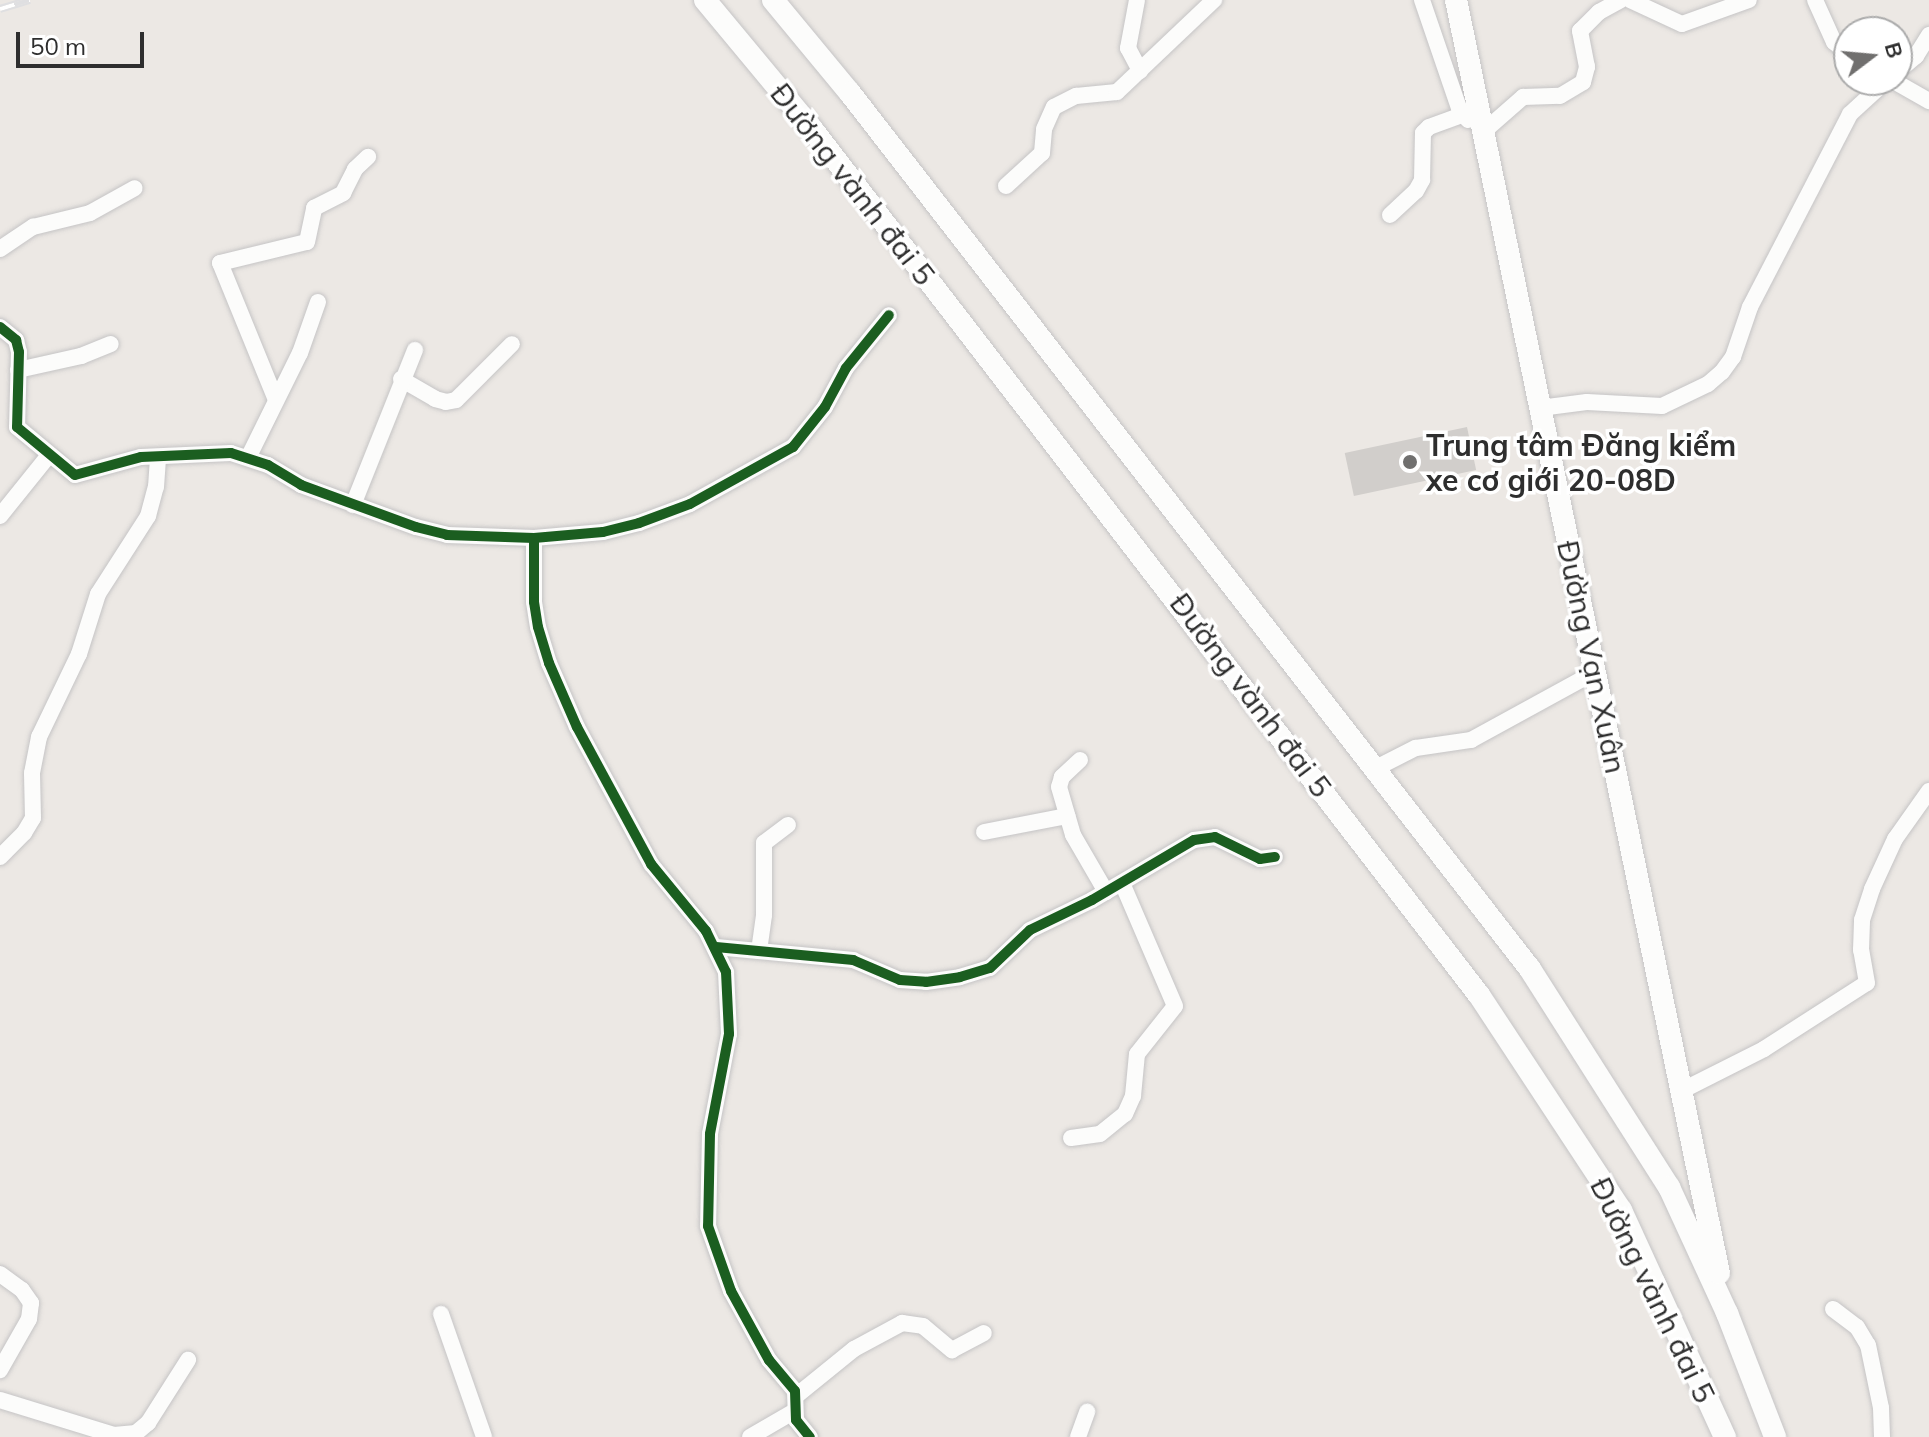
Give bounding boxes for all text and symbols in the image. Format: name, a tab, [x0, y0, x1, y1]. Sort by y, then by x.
scale bar	[20, 16, 148, 66]
north arrow	[1833, 16, 1913, 96]
text: 50 m	[30, 31, 86, 61]
text: B	[1879, 39, 1910, 61]
street label: Đường vành đai 5	[763, 76, 943, 292]
place label: Trung tâm Đăng kiểm xe cơ giới 20-08D	[1426, 427, 1736, 498]
marker: Trung tâm Đăng kiểm xe cơ giới 20-08D	[1401, 453, 1419, 471]
street label: Đường Vạn Xuân	[1550, 537, 1634, 777]
street label: Đường vành đai 5	[1163, 586, 1339, 804]
street label: Đường vành đai 5	[1583, 1171, 1723, 1409]

